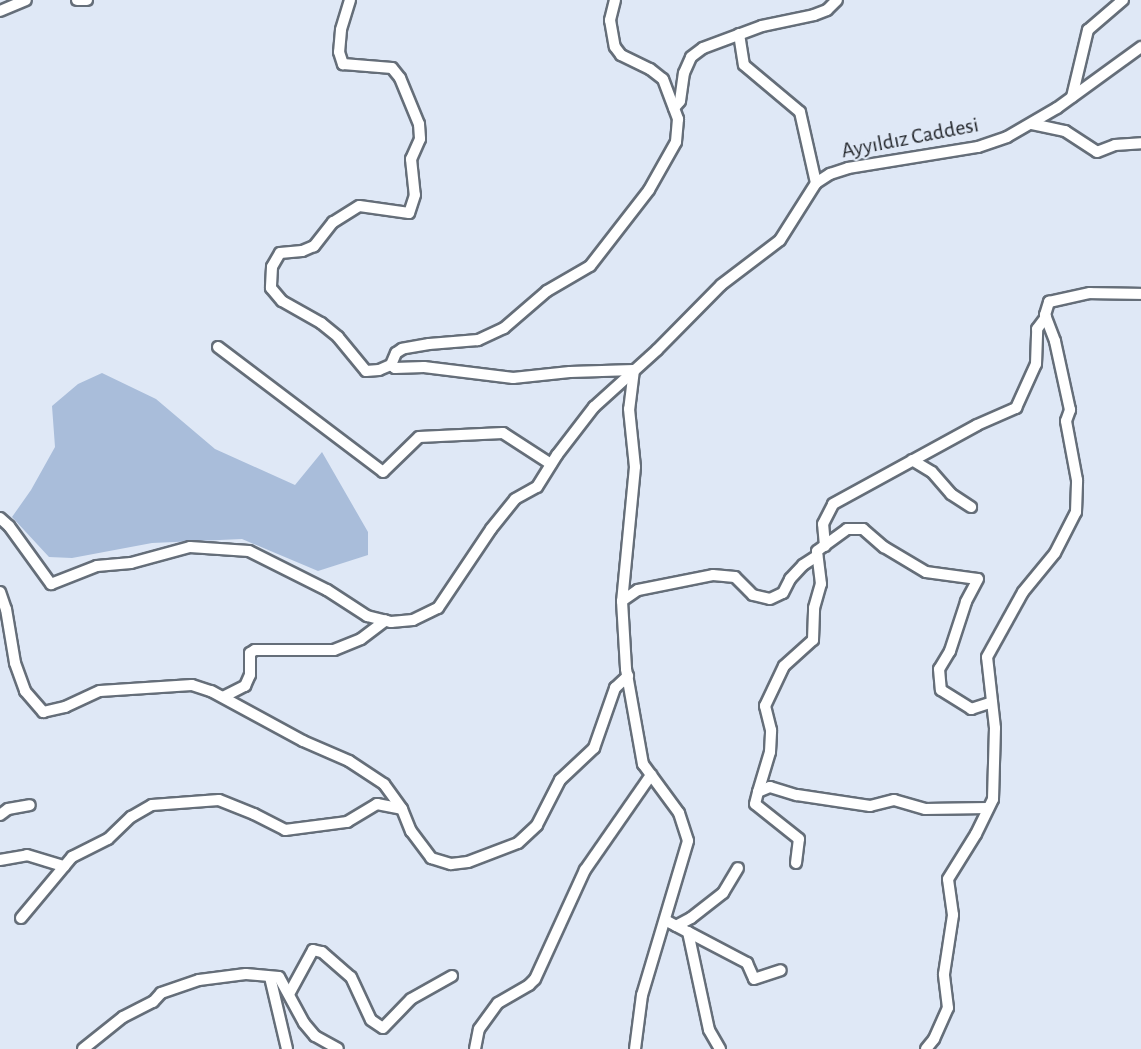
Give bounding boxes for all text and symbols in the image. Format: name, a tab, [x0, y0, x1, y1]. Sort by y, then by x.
street label: Ayyıldız Caddesi	[839, 112, 981, 164]

